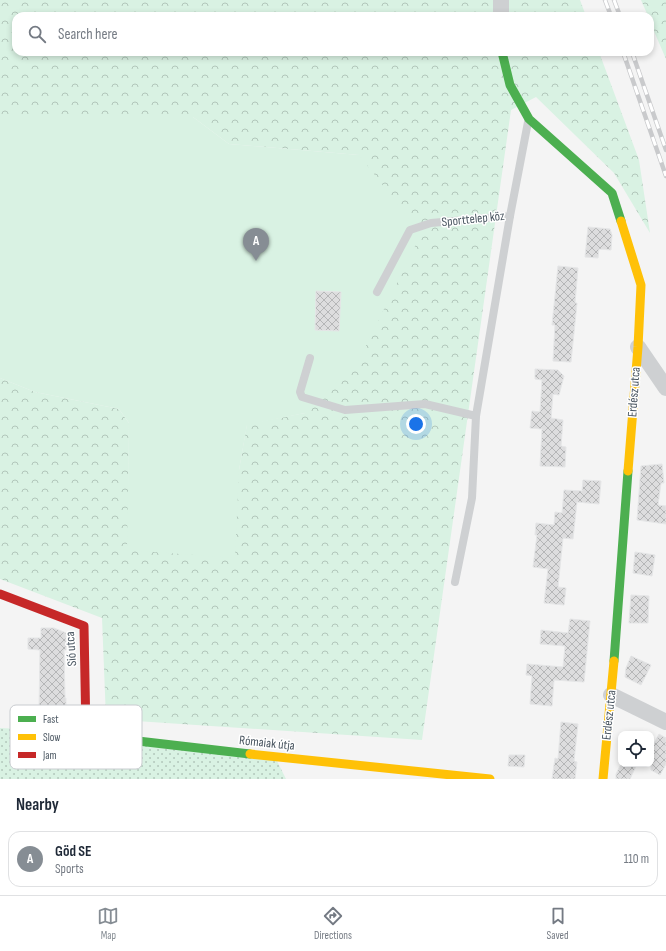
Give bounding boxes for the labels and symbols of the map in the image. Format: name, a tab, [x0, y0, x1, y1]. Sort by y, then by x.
street label: Sporttelep köz	[441, 208, 506, 230]
pin: A	[243, 228, 269, 261]
street label: Erdész utca	[624, 366, 644, 418]
your location	[406, 414, 426, 434]
street label: Sió utca	[62, 631, 80, 667]
street label: Erdész utca	[598, 689, 620, 741]
legend	[10, 705, 142, 769]
text: Fast	[43, 713, 59, 726]
text: Slow	[43, 731, 60, 744]
street label: Rómaiak útja	[238, 732, 296, 754]
text: Jam	[42, 749, 57, 762]

